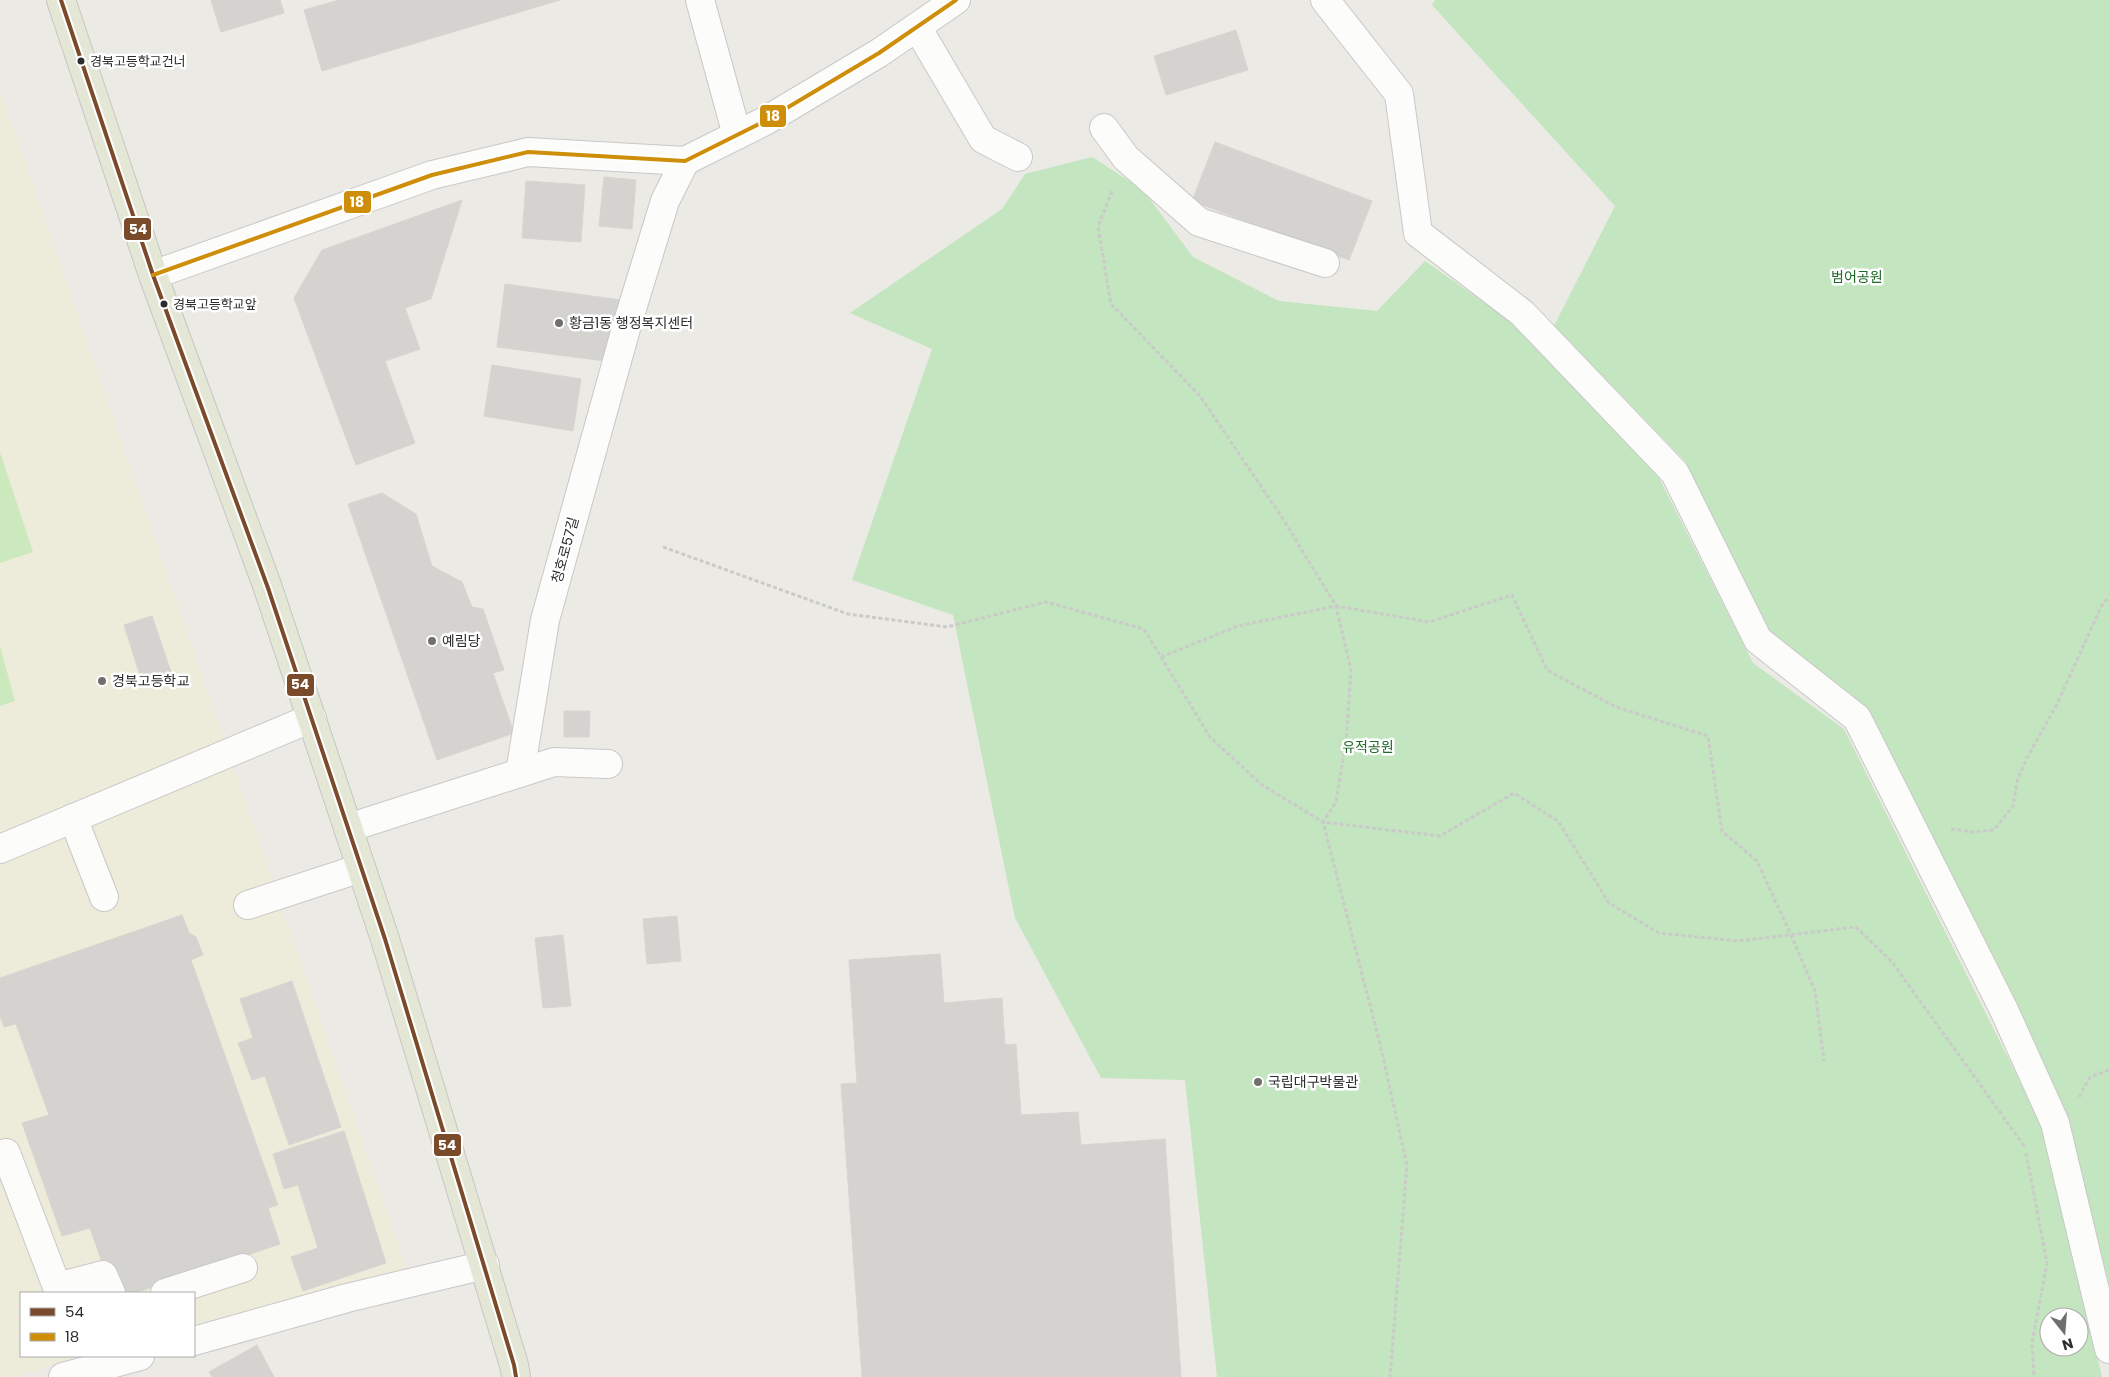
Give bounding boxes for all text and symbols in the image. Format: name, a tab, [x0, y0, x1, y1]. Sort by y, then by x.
place label: 경북고등학교건너	[90, 52, 186, 71]
marker: 경북고등학교건너	[76, 56, 86, 66]
line badge: 18	[759, 104, 787, 128]
text: 18	[766, 106, 780, 126]
line badge: 18	[343, 190, 372, 214]
text: 18	[350, 192, 364, 212]
line badge: 54	[123, 217, 152, 241]
text: 54	[129, 219, 147, 239]
park label: 범어공원	[1831, 267, 1883, 287]
place label: 경북고등학교앞	[173, 295, 257, 314]
marker: 경북고등학교앞	[159, 299, 169, 309]
place label: 황금1동 행정복지센터	[569, 313, 693, 333]
marker: 황금1동 행정복지센터	[553, 317, 565, 329]
street label: 청호로57길	[547, 515, 583, 585]
place label: 예림당	[442, 631, 481, 651]
marker: 예림당	[426, 635, 438, 647]
place label: 경북고등학교	[112, 671, 189, 691]
line badge: 54	[286, 673, 315, 697]
text: 54	[291, 674, 309, 694]
marker: 경북고등학교	[96, 675, 108, 687]
park label: 유적공원	[1342, 737, 1394, 757]
place label: 국립대구박물관	[1268, 1072, 1358, 1092]
marker: 국립대구박물관	[1252, 1076, 1264, 1088]
line badge: 54	[433, 1133, 462, 1157]
text: 54	[438, 1135, 456, 1155]
legend	[20, 1292, 195, 1357]
text: 54	[65, 1301, 84, 1322]
north arrow	[2039, 1307, 2089, 1357]
text: 18	[65, 1326, 79, 1347]
text: N	[2060, 1333, 2076, 1356]

